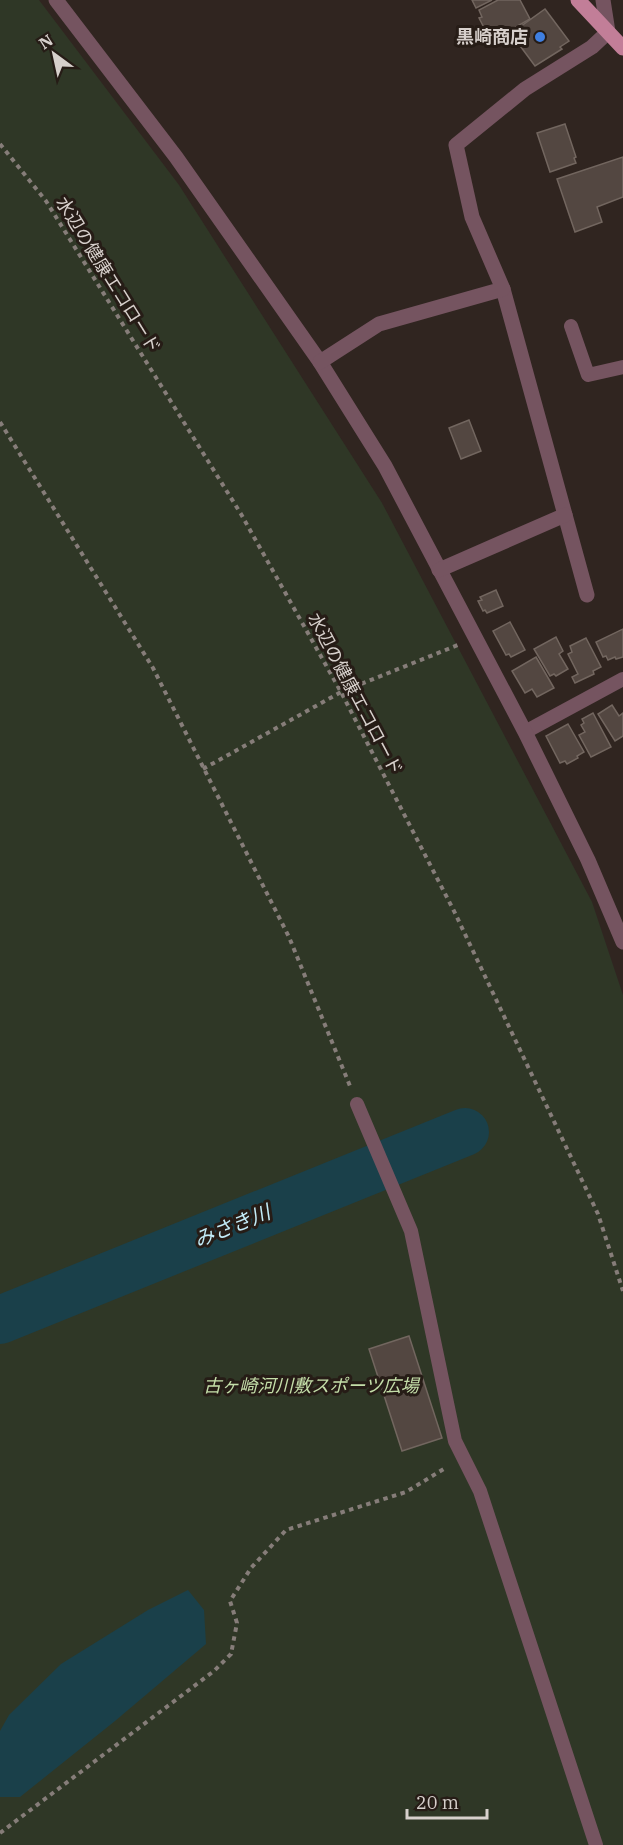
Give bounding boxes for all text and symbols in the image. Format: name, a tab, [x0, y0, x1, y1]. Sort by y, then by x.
north arrow	[24, 24, 84, 84]
place label: 黒崎商店	[456, 25, 528, 48]
text: N	[35, 30, 57, 53]
marker: 黒崎商店	[533, 30, 547, 44]
street label: 水辺の健康エコロード	[51, 192, 166, 357]
street label: 水辺の健康エコロード	[303, 609, 408, 779]
water label: みさき川	[190, 1197, 276, 1253]
park label: 古ヶ崎河川敷スポーツ広場	[203, 1374, 421, 1397]
scale bar	[407, 1782, 486, 1820]
text: 20 m	[416, 1791, 459, 1814]

